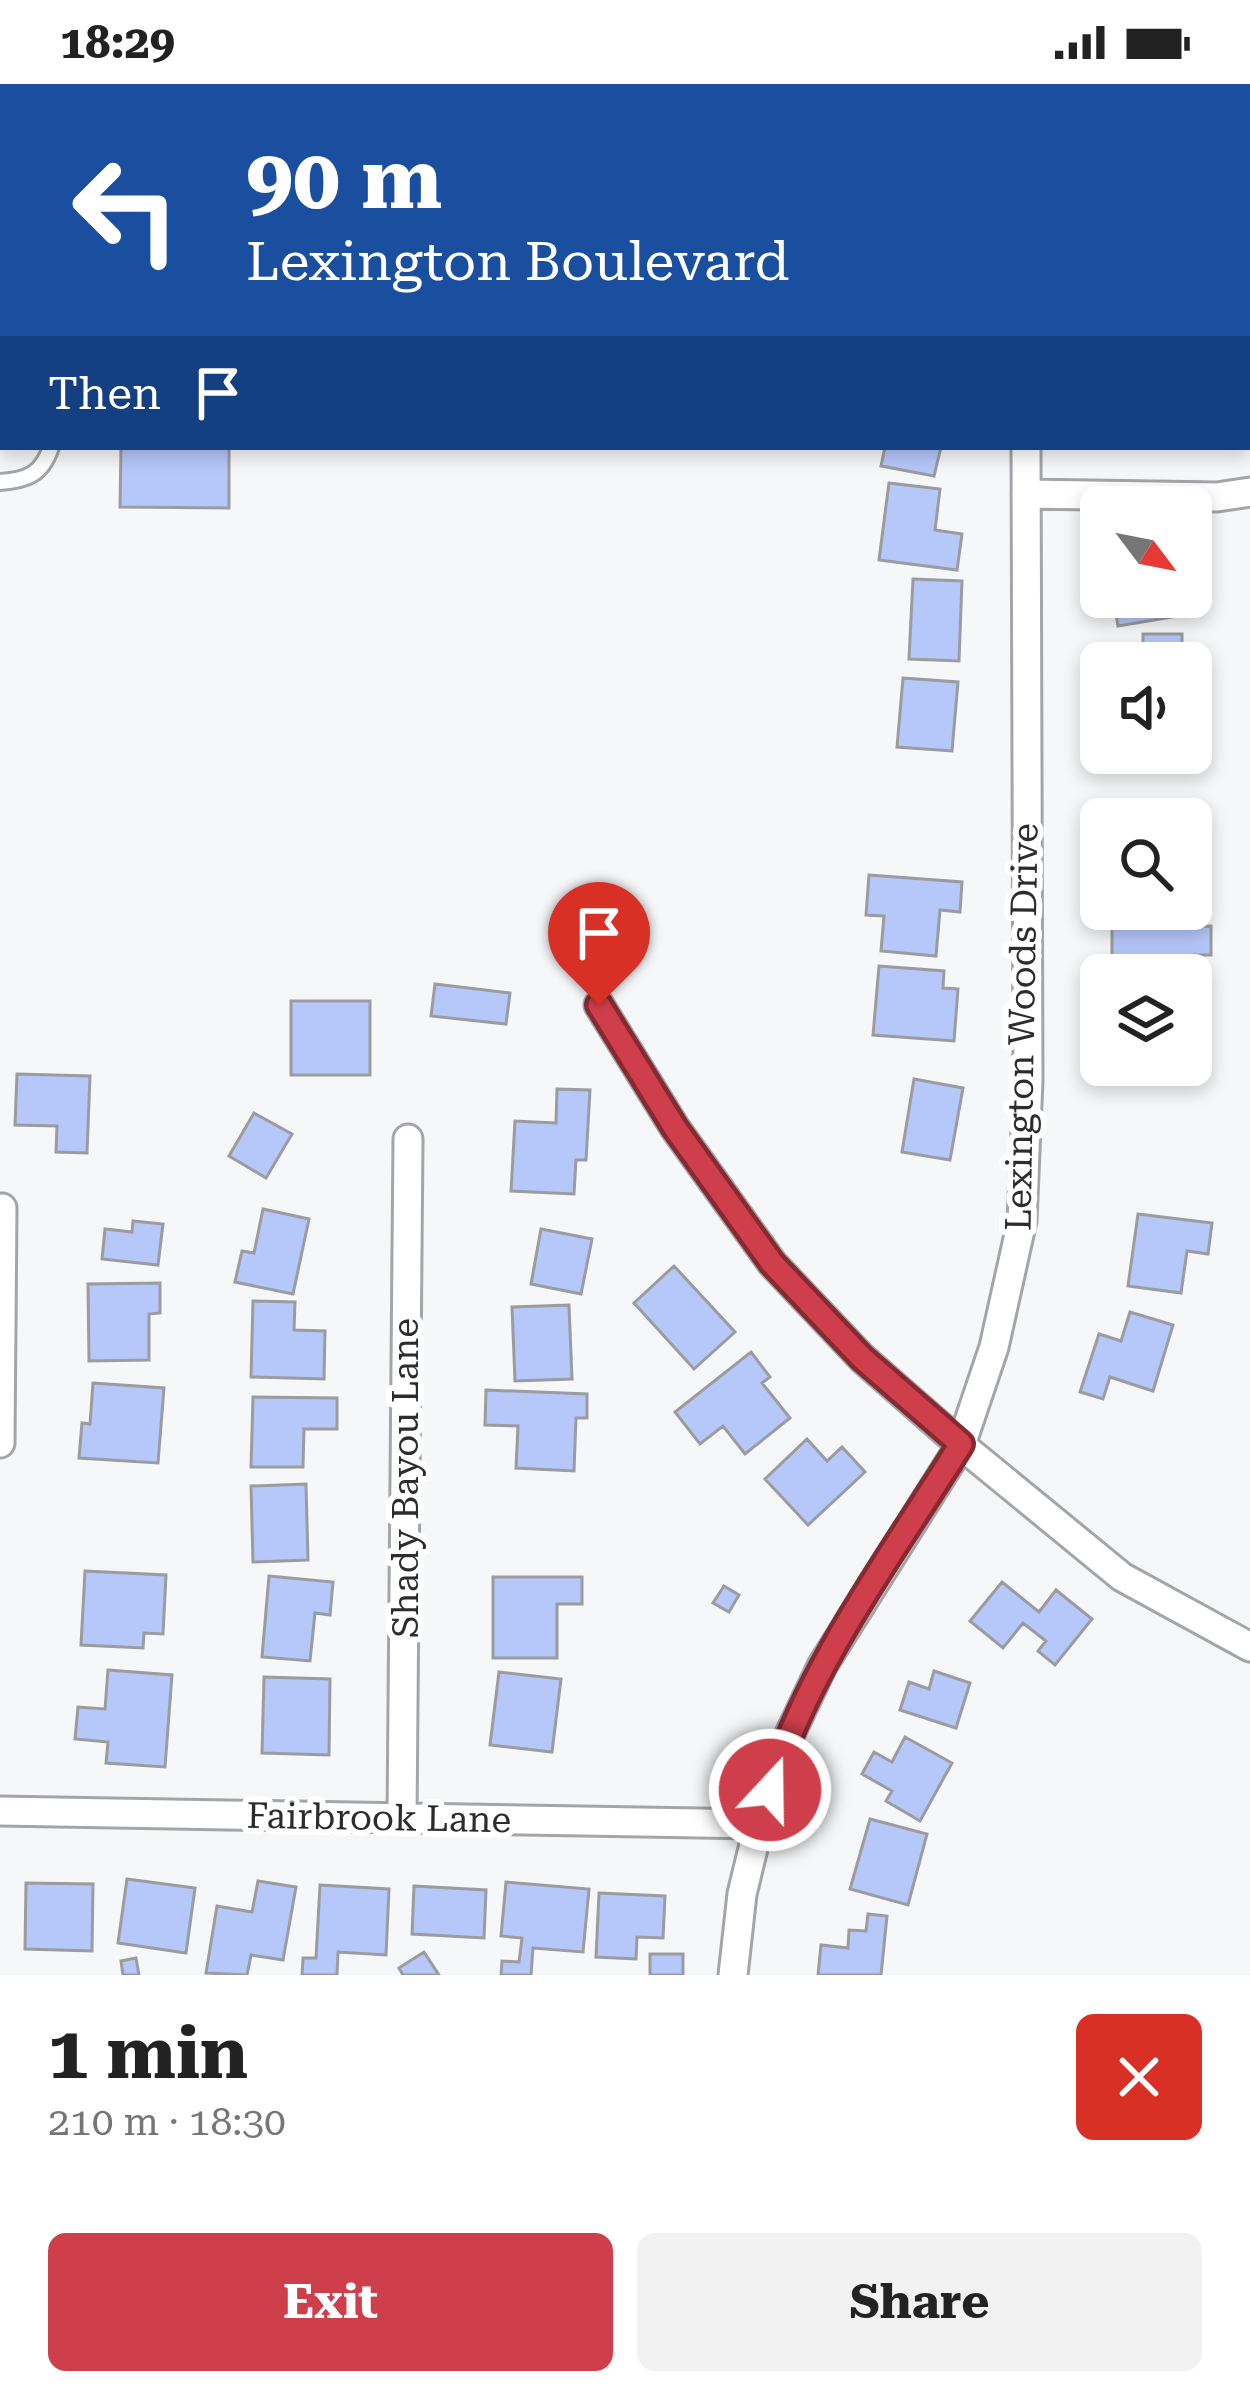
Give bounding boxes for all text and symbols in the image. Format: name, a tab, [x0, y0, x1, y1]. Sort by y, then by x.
text: 18:29	[60, 16, 175, 69]
text: 90 m	[246, 130, 442, 228]
icon: left	[48, 132, 204, 288]
text: Lexington Boulevard	[246, 230, 789, 293]
icon: arrive	[185, 360, 251, 426]
text: Then	[48, 367, 161, 420]
north arrow	[1080, 486, 1212, 618]
map controls	[1080, 486, 1212, 1086]
button: sound	[1080, 642, 1212, 774]
button: search	[1080, 798, 1212, 930]
street label: Lexington Woods Drive	[997, 823, 1047, 1231]
pin	[548, 882, 650, 1005]
icon: arrive	[566, 900, 632, 966]
button: layers	[1080, 954, 1212, 1086]
street label: Shady Bayou Lane	[385, 1318, 427, 1638]
position arrow	[707, 1727, 833, 1853]
street label: Fairbrook Lane	[246, 1795, 512, 1841]
text: 1 min	[48, 2011, 248, 2096]
button: close	[1076, 2014, 1202, 2140]
text: 210 m · 18:30	[48, 2099, 286, 2145]
button: Exit	[48, 2233, 613, 2371]
button: Share	[637, 2233, 1202, 2371]

